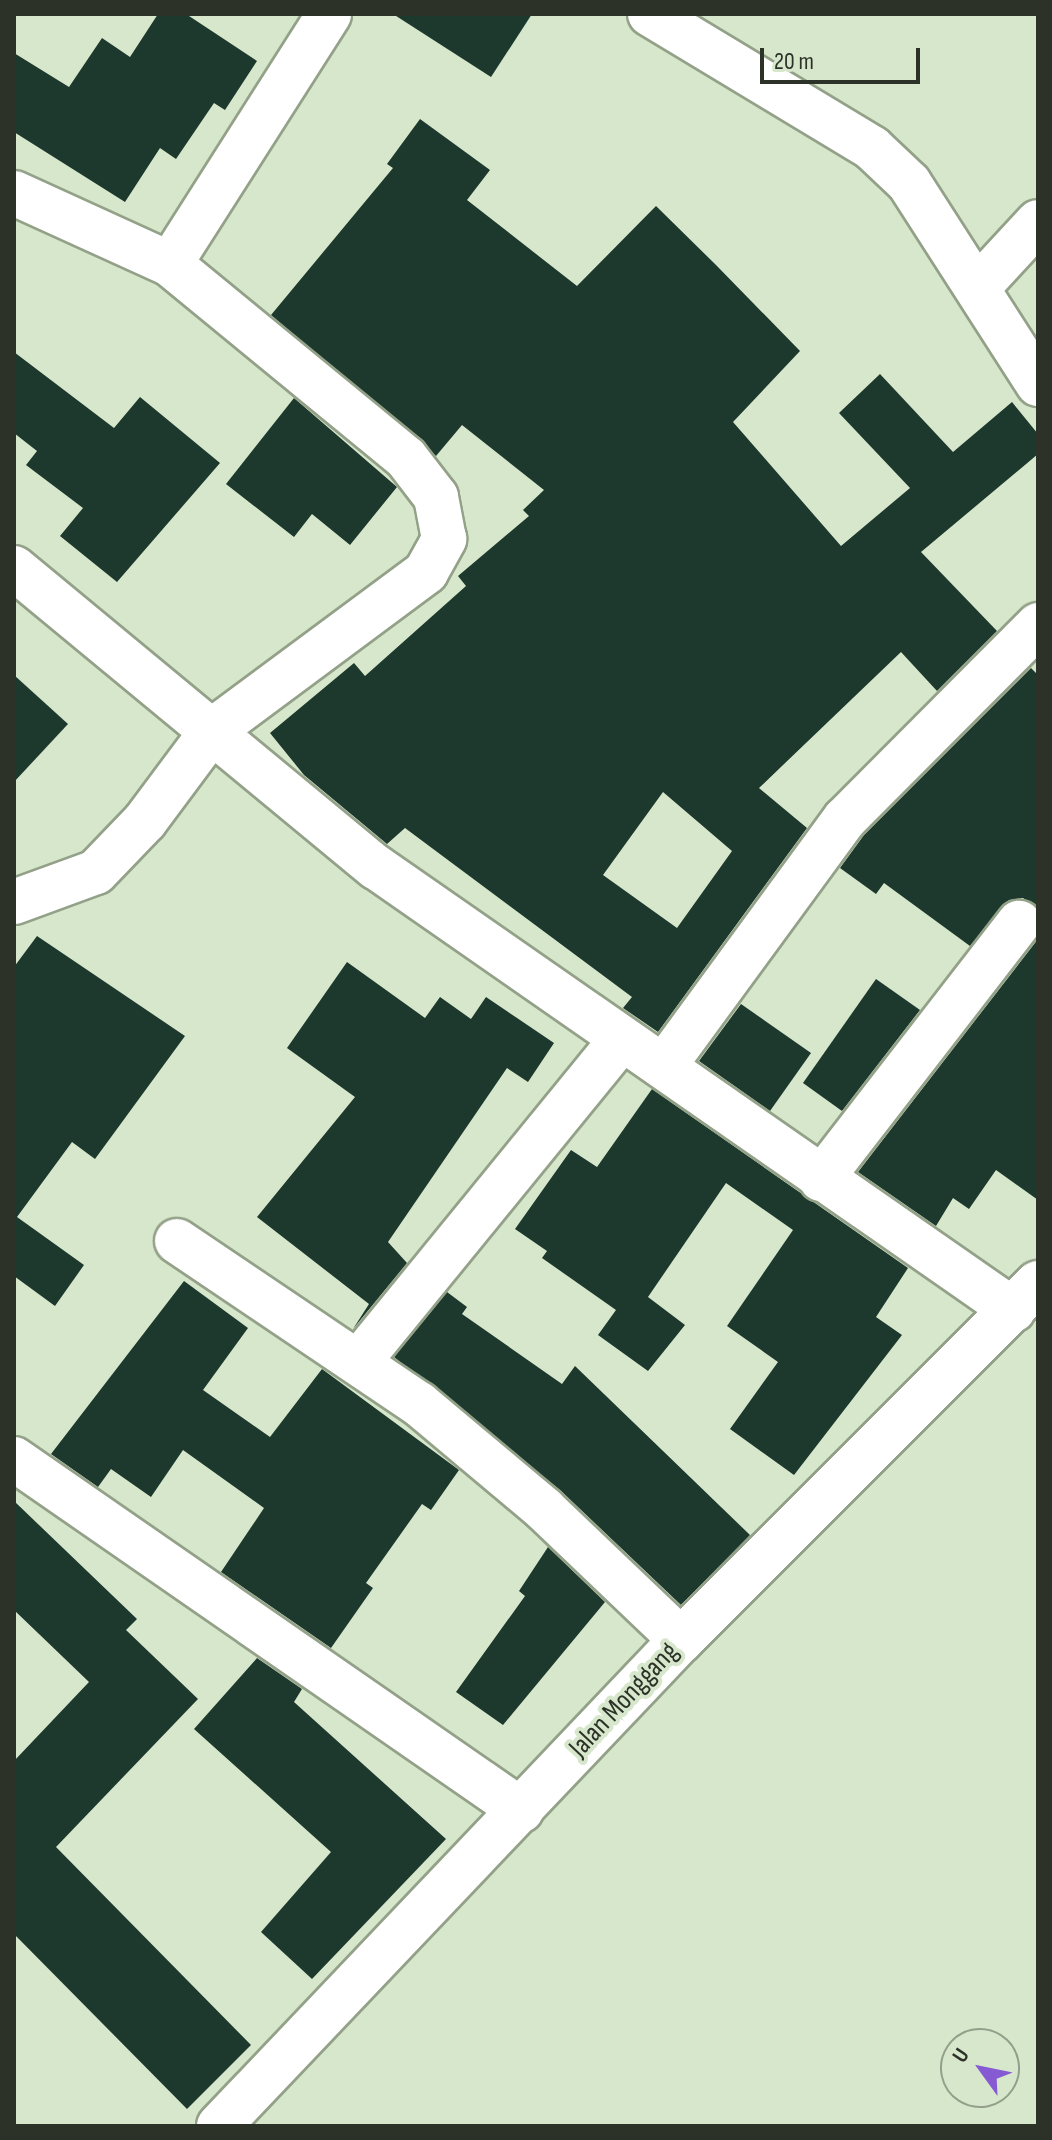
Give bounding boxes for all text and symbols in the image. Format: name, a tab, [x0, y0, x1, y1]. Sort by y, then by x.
scale bar	[764, 32, 924, 82]
text: 20 m	[774, 47, 814, 76]
street label: Jalan Monggang	[562, 1635, 686, 1765]
north arrow	[940, 2028, 1020, 2108]
text: U	[947, 2044, 976, 2068]

